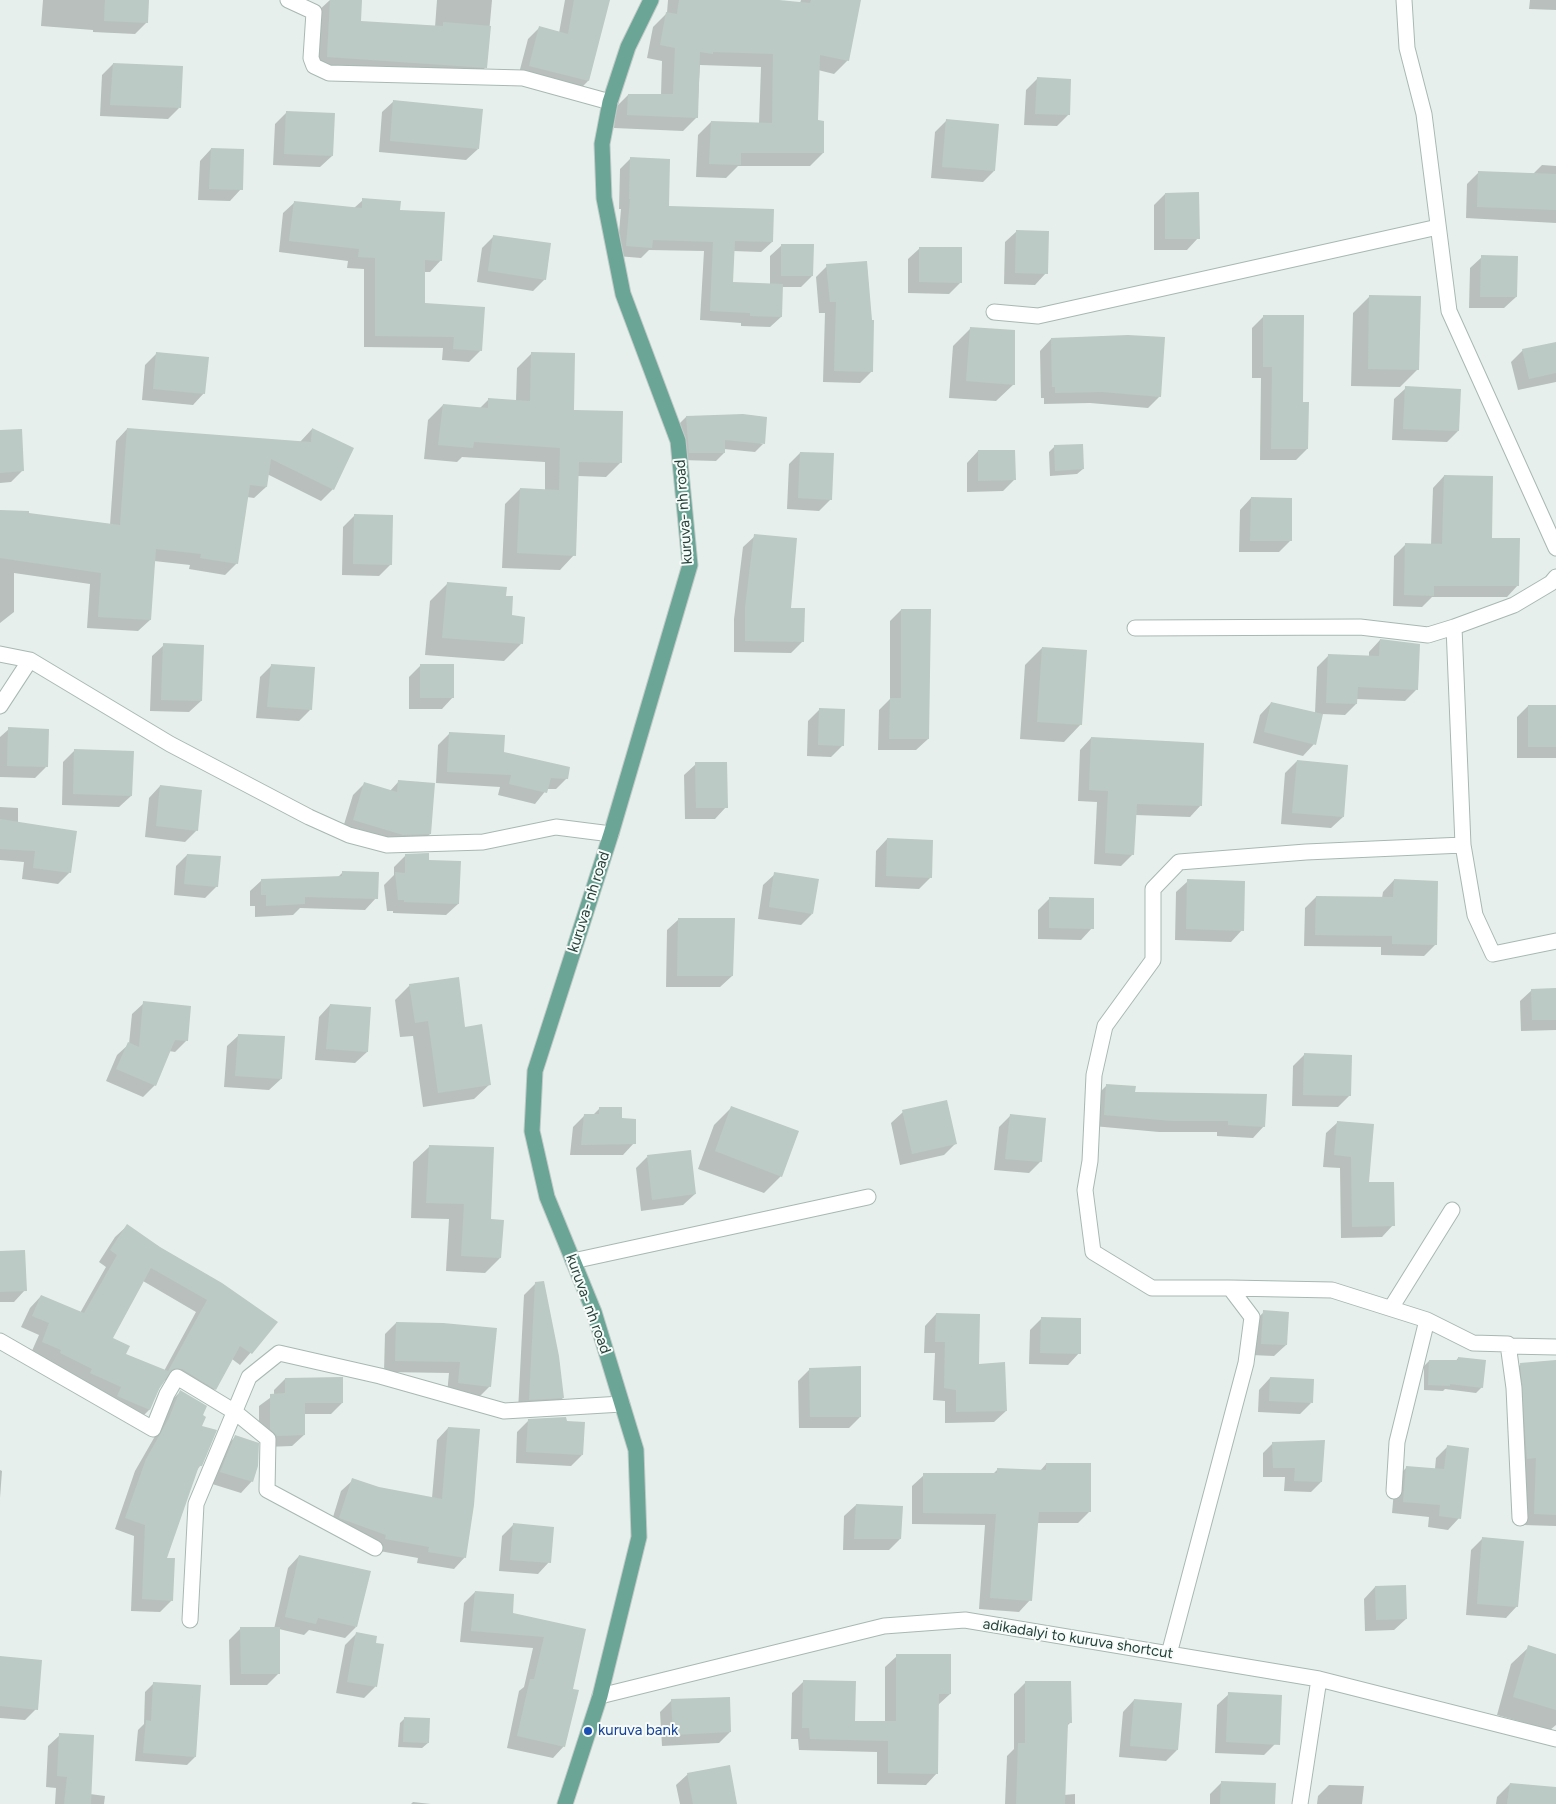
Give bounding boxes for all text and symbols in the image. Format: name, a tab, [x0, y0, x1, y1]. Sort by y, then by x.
street label: kuruva- nh road	[671, 459, 697, 565]
street label: kuruva- nh road	[564, 849, 614, 955]
street label: kuruva- nh road	[562, 1252, 614, 1356]
street label: adikadalyi to kuruva shortcut	[982, 1615, 1174, 1663]
place label: kuruva bank	[598, 1722, 678, 1740]
marker: kuruva bank	[582, 1725, 594, 1737]

